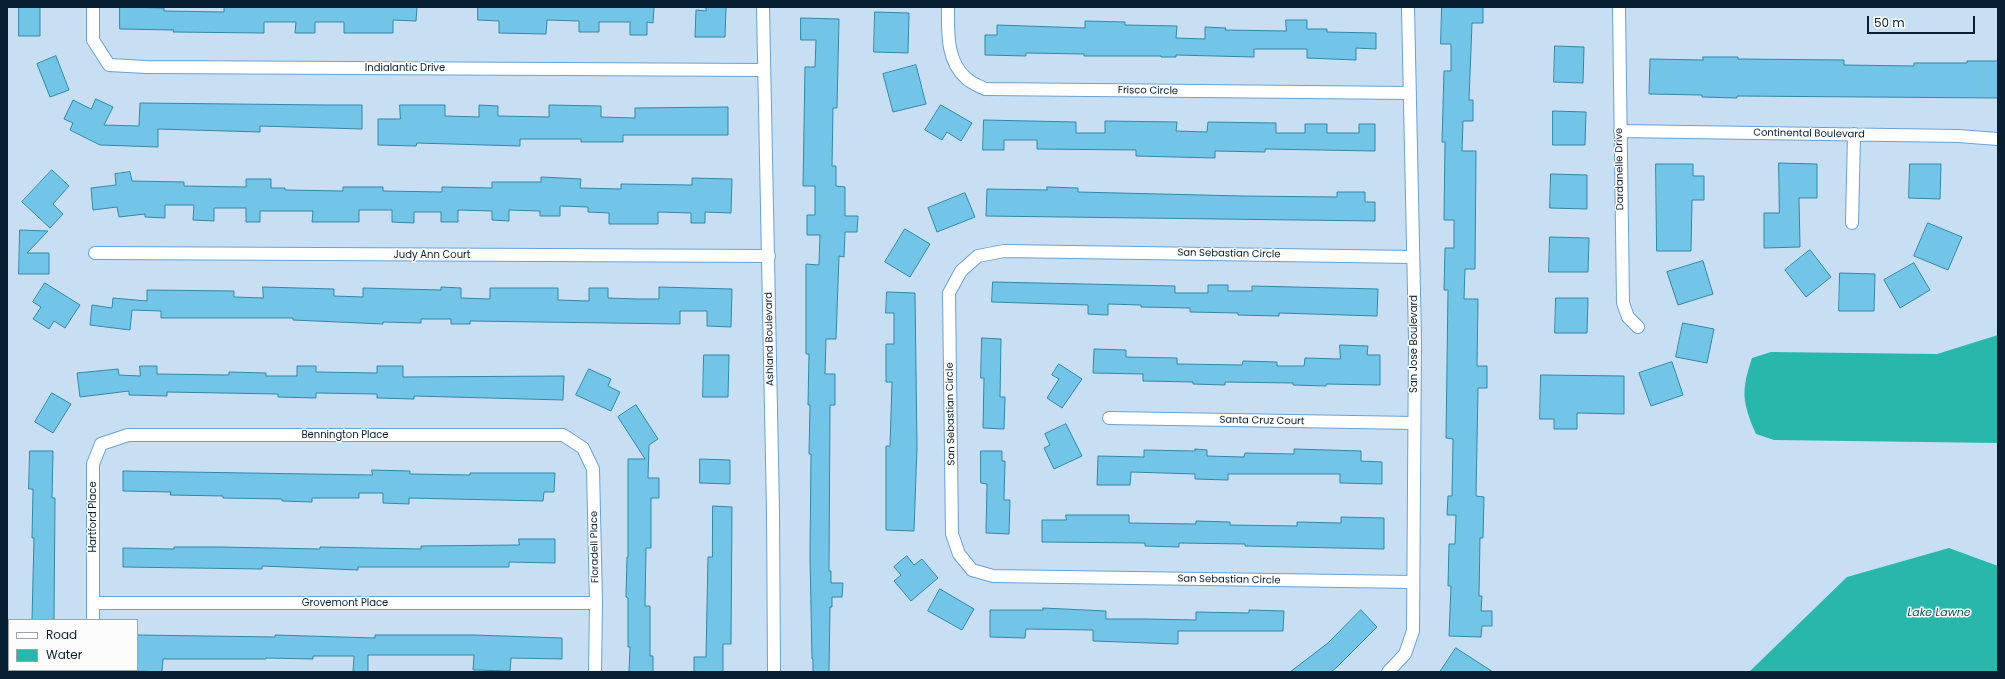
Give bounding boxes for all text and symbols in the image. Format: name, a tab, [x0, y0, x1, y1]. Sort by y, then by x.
scale bar	[1869, 8, 1977, 34]
text: 50 m	[1874, 14, 1905, 31]
street label: Indialantic Drive	[365, 62, 445, 74]
street label: Frisco Circle	[1118, 84, 1178, 98]
street label: Continental Boulevard	[1753, 127, 1865, 141]
street label: Dardanelle Drive	[1613, 128, 1627, 210]
street label: San Sebastian Circle	[1177, 247, 1281, 261]
street label: Judy Ann Court	[394, 249, 470, 261]
street label: Ashland Boulevard	[763, 292, 777, 386]
street label: San Jose Boulevard	[1408, 295, 1420, 393]
street label: San Sebastian Circle	[944, 362, 958, 466]
street label: Santa Cruz Court	[1219, 414, 1305, 428]
street label: Bennington Place	[301, 429, 389, 441]
street label: Hartford Place	[87, 481, 99, 553]
street label: Floradell Place	[588, 511, 602, 583]
street label: San Sebastian Circle	[1177, 573, 1281, 587]
street label: Grovemont Place	[302, 597, 388, 609]
water label: Lake Lawne	[1907, 606, 1971, 620]
legend	[8, 619, 138, 671]
text: Road	[46, 626, 77, 643]
text: Water	[46, 646, 82, 663]

